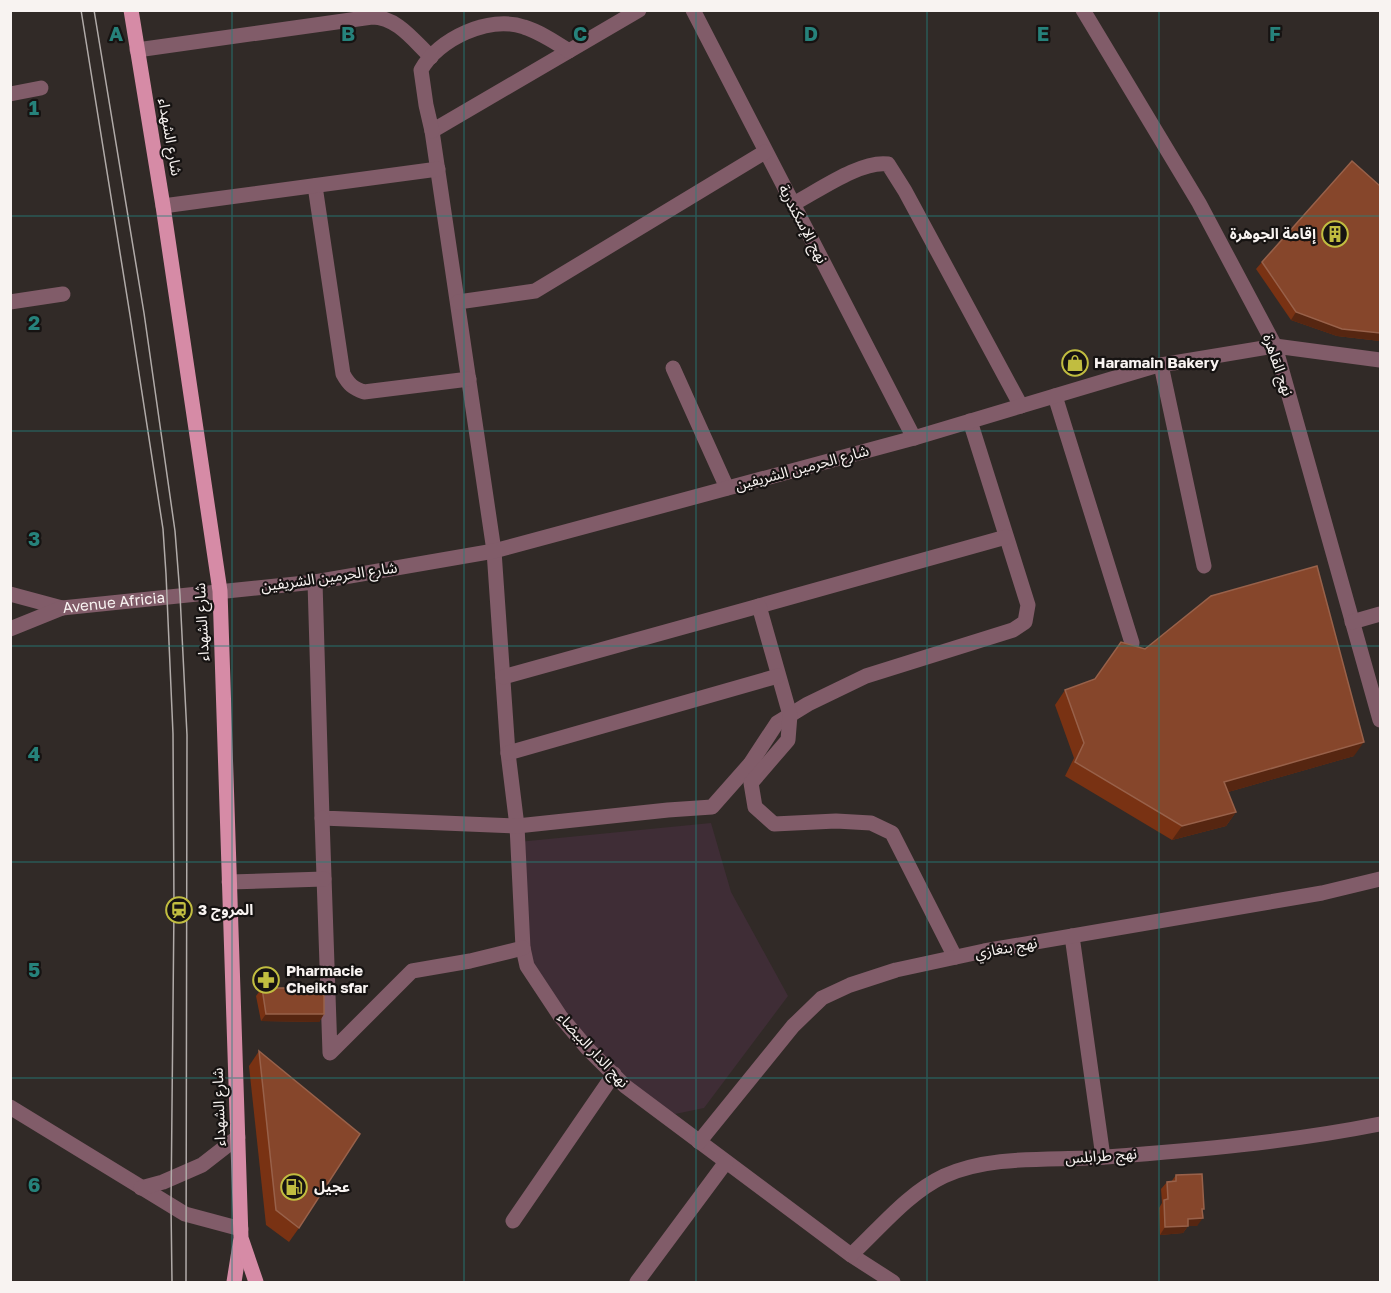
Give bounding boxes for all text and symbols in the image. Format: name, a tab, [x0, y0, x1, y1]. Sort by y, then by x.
text: A	[109, 21, 123, 45]
text: B	[341, 21, 355, 45]
text: C	[573, 21, 587, 45]
text: D	[804, 21, 818, 45]
text: E	[1037, 21, 1049, 45]
text: F	[1269, 21, 1281, 45]
text: 1	[29, 95, 39, 119]
street label: شارع الشهداء	[151, 97, 187, 178]
street label: نهج الإسكندرية	[772, 181, 832, 268]
building icon: إقامة الجوهرة	[1320, 219, 1350, 249]
place label: إقامة الجوهرة	[1230, 224, 1316, 244]
text: 2	[28, 310, 40, 334]
street label: نهج القاهرة	[1256, 331, 1298, 399]
shop icon: Haramain Bakery	[1060, 348, 1090, 378]
place label: Haramain Bakery	[1094, 353, 1219, 371]
street label: شارع الحرمين الشريفين	[733, 440, 872, 497]
text: 3	[28, 526, 40, 550]
street label: شارع الحرمين الشريفين	[259, 557, 399, 598]
street label: شارع الشهداء	[190, 582, 216, 662]
street label: Avenue Africia	[62, 587, 166, 616]
text: 4	[28, 741, 40, 765]
station icon: المروج 3	[164, 895, 194, 925]
place label: المروج 3	[198, 900, 253, 921]
street label: نهج بنغازي	[973, 933, 1039, 965]
text: 5	[28, 957, 40, 981]
place label: Pharmacie Cheikh sfar	[286, 961, 368, 996]
pharmacy icon: Pharmacie Cheikh sfar	[251, 965, 281, 995]
street label: نهج الدار البيضاء	[551, 1008, 633, 1093]
street label: شارع الشهداء	[208, 1067, 232, 1147]
street label: نهج طرابلس	[1064, 1144, 1138, 1170]
text: 6	[28, 1172, 40, 1196]
fuel station icon: عجيل	[279, 1172, 309, 1202]
place label: عجيل	[314, 1177, 350, 1196]

